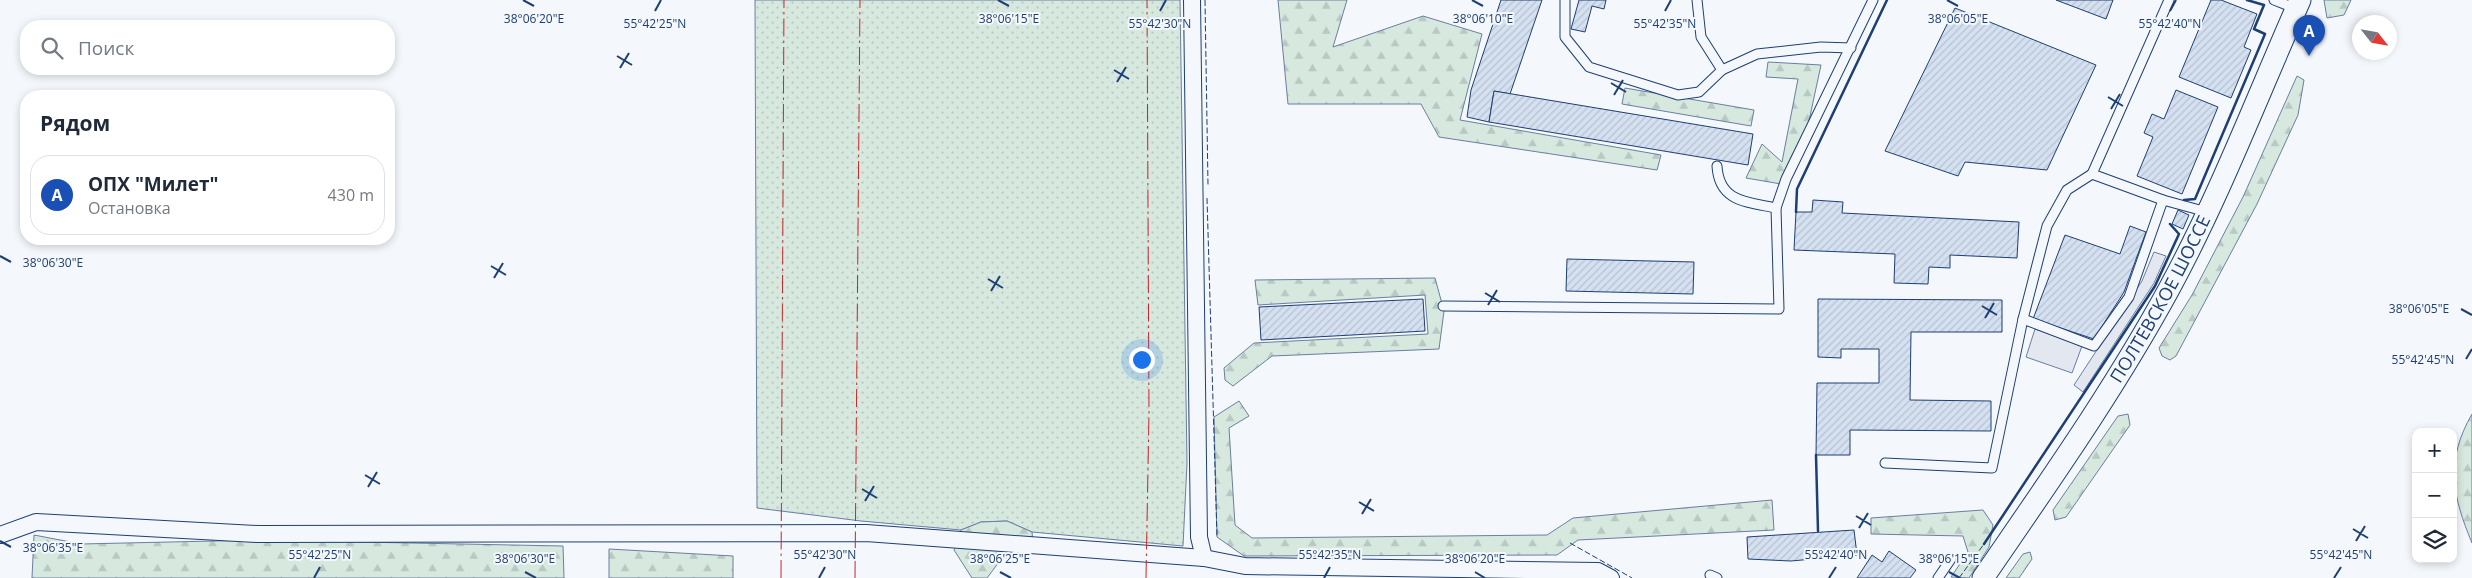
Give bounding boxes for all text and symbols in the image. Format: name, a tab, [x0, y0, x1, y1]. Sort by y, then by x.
text: 38°06'20"E	[504, 10, 564, 27]
text: 38°06'15"E	[979, 10, 1039, 27]
text: 38°06'10"E	[1453, 10, 1513, 27]
text: 38°06'05"E	[1928, 10, 1988, 27]
text: 55°42'25"N	[624, 15, 686, 32]
text: 55°42'30"N	[1129, 15, 1191, 32]
text: 55°42'35"N	[1634, 15, 1696, 32]
text: 55°42'40"N	[2139, 15, 2201, 32]
pin: A	[2293, 15, 2325, 56]
north arrow	[2352, 15, 2397, 60]
search box	[20, 20, 395, 75]
icon: search	[38, 34, 66, 62]
text: Поиск	[78, 35, 134, 61]
text: Рядом	[40, 109, 110, 137]
text: ОПХ "Милет"	[88, 171, 218, 197]
text: A	[51, 184, 63, 206]
text: 430 m	[328, 184, 374, 206]
text: Остановка	[88, 197, 171, 219]
street label: ПОЛТЕВСКОЕ ШОССЕ	[2104, 211, 2215, 387]
text: 38°06'30"E	[23, 254, 83, 271]
text: 38°06'05"E	[2389, 300, 2449, 317]
your location	[1129, 347, 1155, 373]
text: 55°42'45"N	[2392, 351, 2454, 368]
map controls	[2412, 428, 2457, 563]
button: +	[2412, 428, 2457, 473]
button: −	[2412, 473, 2457, 518]
button: layers	[2412, 518, 2457, 563]
text: 38°06'35"E	[23, 539, 83, 556]
text: 55°42'25"N	[289, 546, 351, 563]
text: 55°42'30"N	[794, 546, 856, 563]
text: 55°42'35"N	[1299, 546, 1361, 563]
text: 55°42'40"N	[1805, 546, 1867, 563]
text: 55°42'45"N	[2310, 546, 2372, 563]
text: 38°06'30"E	[495, 550, 555, 567]
text: 38°06'25"E	[970, 550, 1030, 567]
text: 38°06'20"E	[1445, 550, 1505, 567]
text: 38°06'15"E	[1919, 550, 1979, 567]

